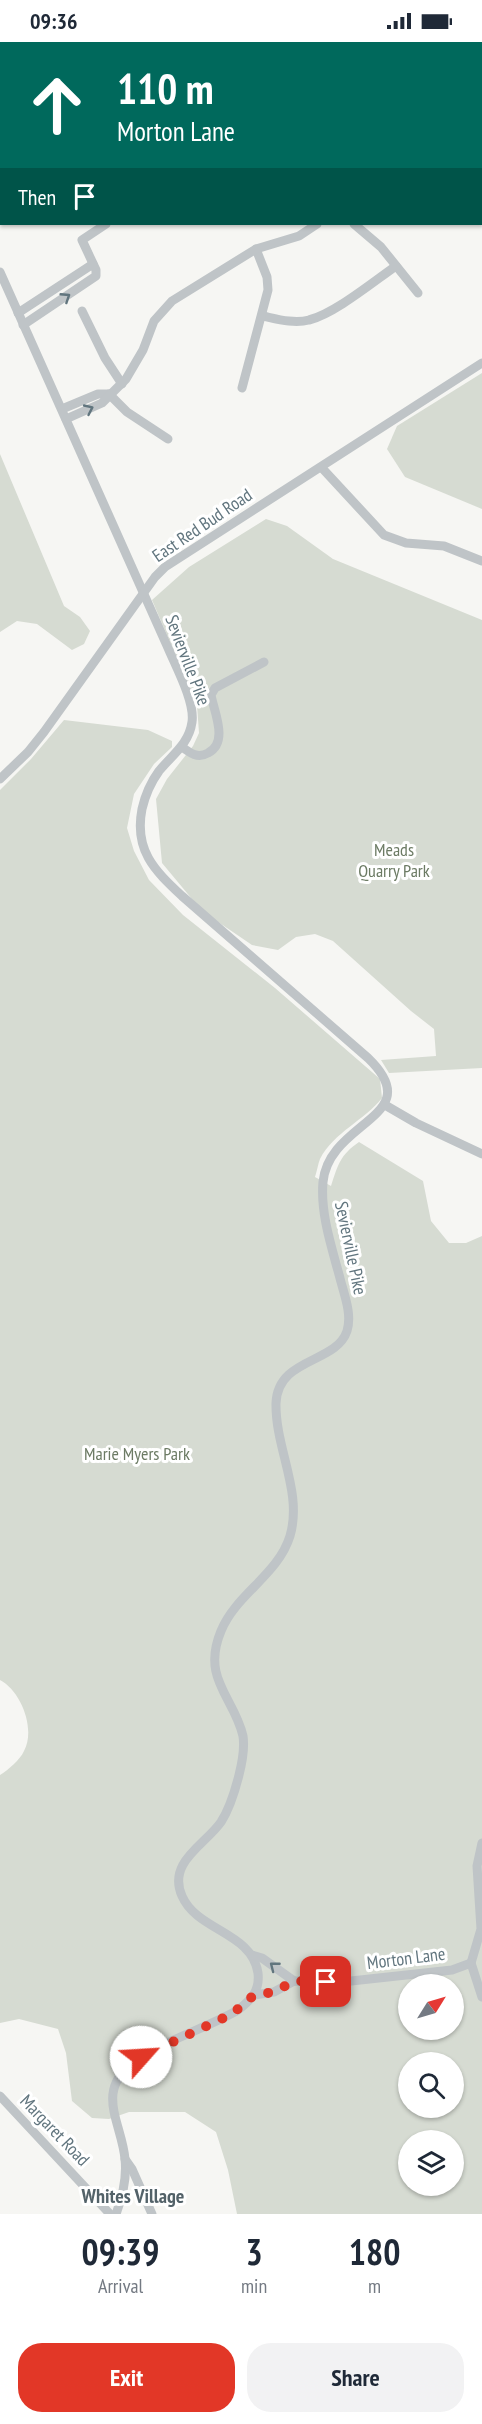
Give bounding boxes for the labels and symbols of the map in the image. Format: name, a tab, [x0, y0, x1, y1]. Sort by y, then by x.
one-way arrow	[59, 293, 70, 304]
one-way arrow	[83, 404, 94, 416]
street label: East Red Bud Road	[148, 483, 256, 567]
street label: Sevierville Pike	[160, 612, 216, 708]
park label: Meads Quarry Park	[358, 838, 430, 882]
street label: Sevierville Pike	[330, 1199, 372, 1297]
park label: Marie Myers Park	[84, 1442, 190, 1465]
street label: Morton Lane	[366, 1942, 446, 1974]
pin	[300, 1956, 351, 2007]
one-way arrow	[269, 1963, 280, 1974]
north arrow	[398, 1974, 464, 2040]
position arrow	[109, 2025, 173, 2089]
street label: Margaret Road	[15, 2089, 95, 2171]
district label: Whites Village	[81, 2183, 184, 2209]

